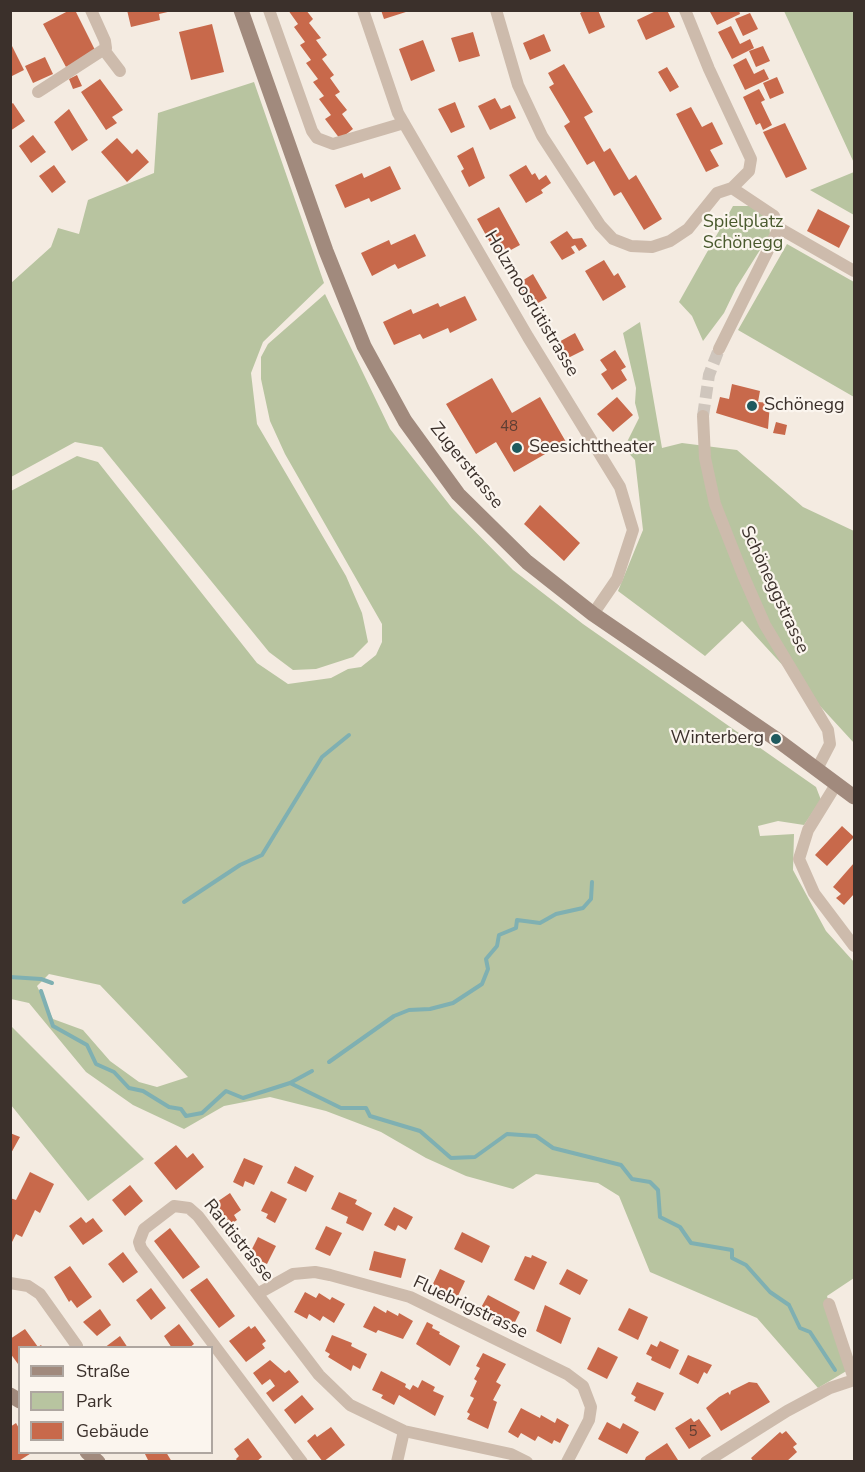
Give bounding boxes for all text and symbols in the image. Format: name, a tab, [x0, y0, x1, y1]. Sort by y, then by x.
park label: Spielplatz Schönegg	[703, 212, 783, 254]
street label: Holzmoosrütistrasse	[479, 227, 583, 381]
place label: Schönegg	[764, 395, 845, 417]
marker: Schönegg	[745, 399, 759, 413]
house number: 48	[500, 418, 518, 436]
street label: Zugerstrasse	[425, 419, 507, 513]
place label: Seesichttheater	[529, 437, 655, 459]
marker: Seesichttheater	[510, 441, 524, 455]
street label: Schöneggstrasse	[735, 523, 813, 657]
place label: Winterberg	[671, 728, 764, 750]
marker: Winterberg	[769, 732, 783, 746]
street label: Rautistrasse	[198, 1195, 278, 1287]
street label: Fluebrigstrasse	[409, 1272, 531, 1344]
legend	[18, 1346, 213, 1454]
text: Straße	[76, 1359, 130, 1383]
text: Park	[76, 1389, 112, 1413]
text: Gebäude	[76, 1419, 149, 1443]
house number: 5	[689, 1423, 697, 1441]

